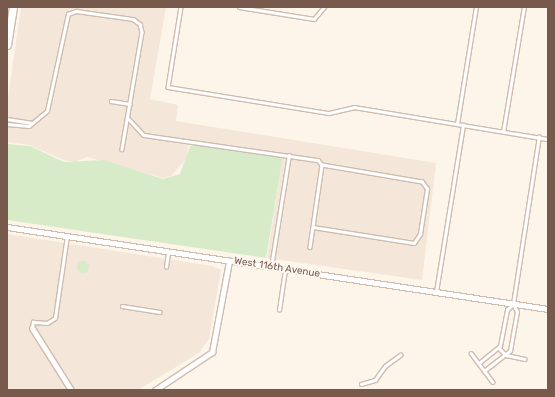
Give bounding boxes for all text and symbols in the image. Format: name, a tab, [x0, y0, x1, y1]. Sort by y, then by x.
street label: West 116th Avenue	[233, 255, 321, 281]

